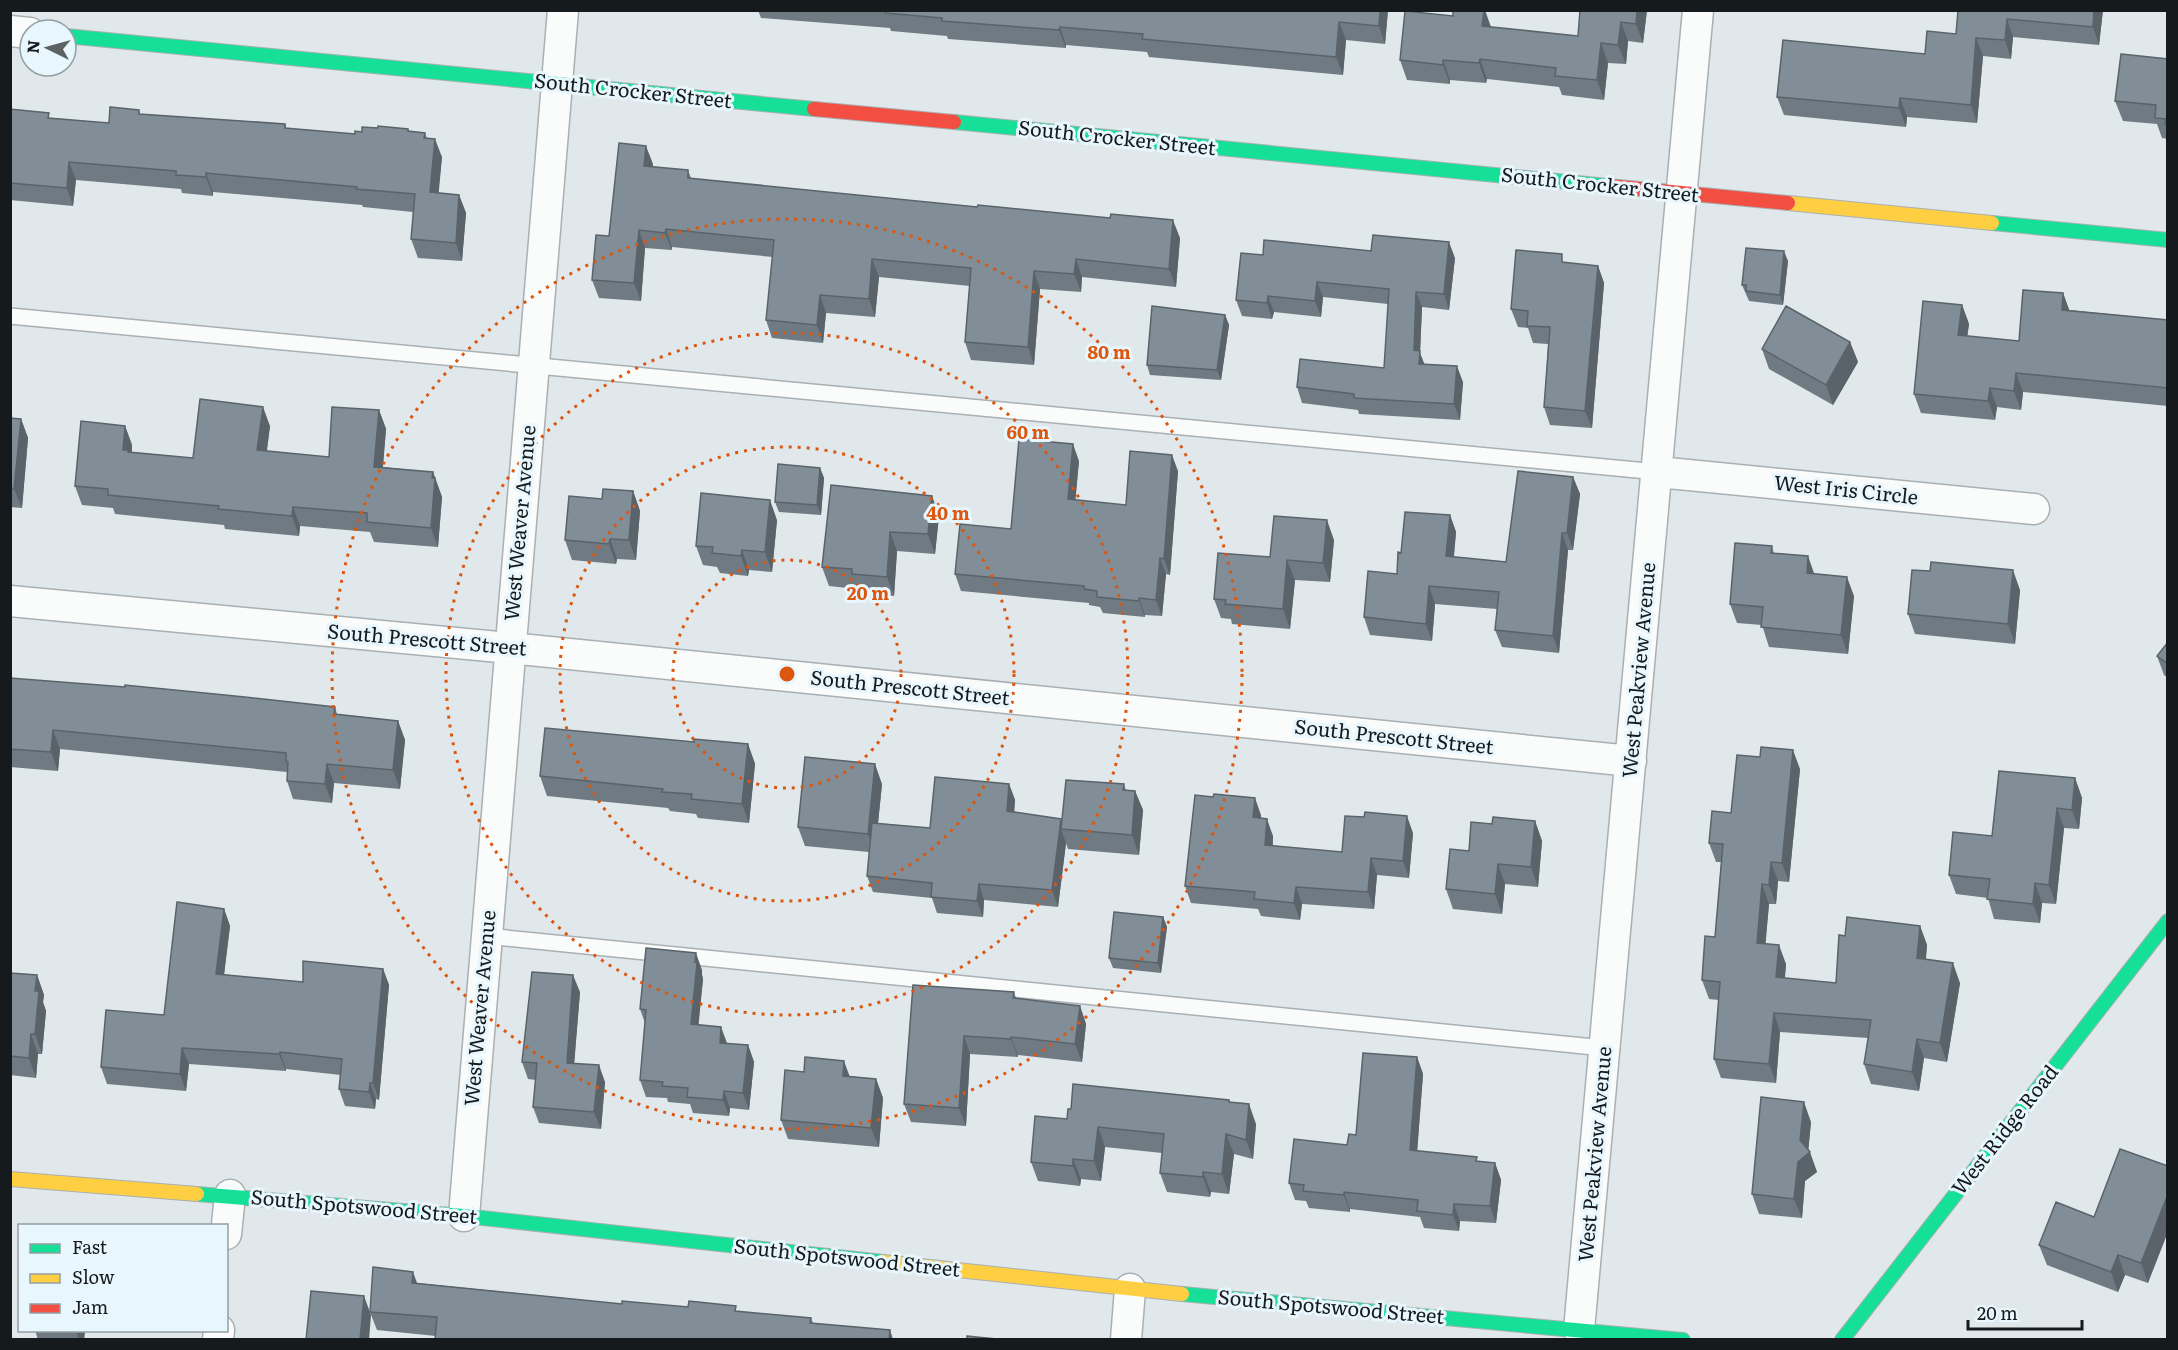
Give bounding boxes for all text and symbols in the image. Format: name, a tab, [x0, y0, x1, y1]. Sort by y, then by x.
north arrow	[18, 18, 78, 78]
text: N	[20, 39, 45, 54]
street label: South Crocker Street	[533, 64, 734, 114]
street label: South Crocker Street	[1017, 111, 1218, 161]
street label: South Crocker Street	[1500, 158, 1701, 208]
text: 80 m	[1087, 338, 1131, 365]
text: 60 m	[1006, 418, 1050, 445]
street label: West Weaver Avenue	[494, 424, 542, 622]
street label: West Iris Circle	[1773, 466, 1920, 511]
text: 40 m	[926, 499, 970, 526]
street label: West Peakview Avenue	[1613, 561, 1661, 779]
text: 20 m	[847, 579, 889, 606]
street label: South Prescott Street	[326, 614, 528, 662]
street label: South Prescott Street	[809, 661, 1011, 711]
centre of rings	[777, 664, 797, 684]
street label: South Prescott Street	[1293, 710, 1495, 760]
street label: West Weaver Avenue	[454, 909, 502, 1107]
street label: West Peakview Avenue	[1569, 1045, 1617, 1263]
street label: West Ridge Road	[1943, 1057, 2064, 1200]
street label: South Spotswood Street	[250, 1180, 479, 1230]
legend	[18, 1224, 228, 1332]
street label: South Spotswood Street	[733, 1229, 962, 1283]
text: Fast	[72, 1233, 108, 1260]
text: Slow	[72, 1263, 115, 1290]
street label: South Spotswood Street	[1217, 1280, 1446, 1330]
text: Jam	[72, 1293, 108, 1320]
scale bar	[1968, 1293, 2082, 1331]
text: 20 m	[1977, 1299, 2018, 1326]

